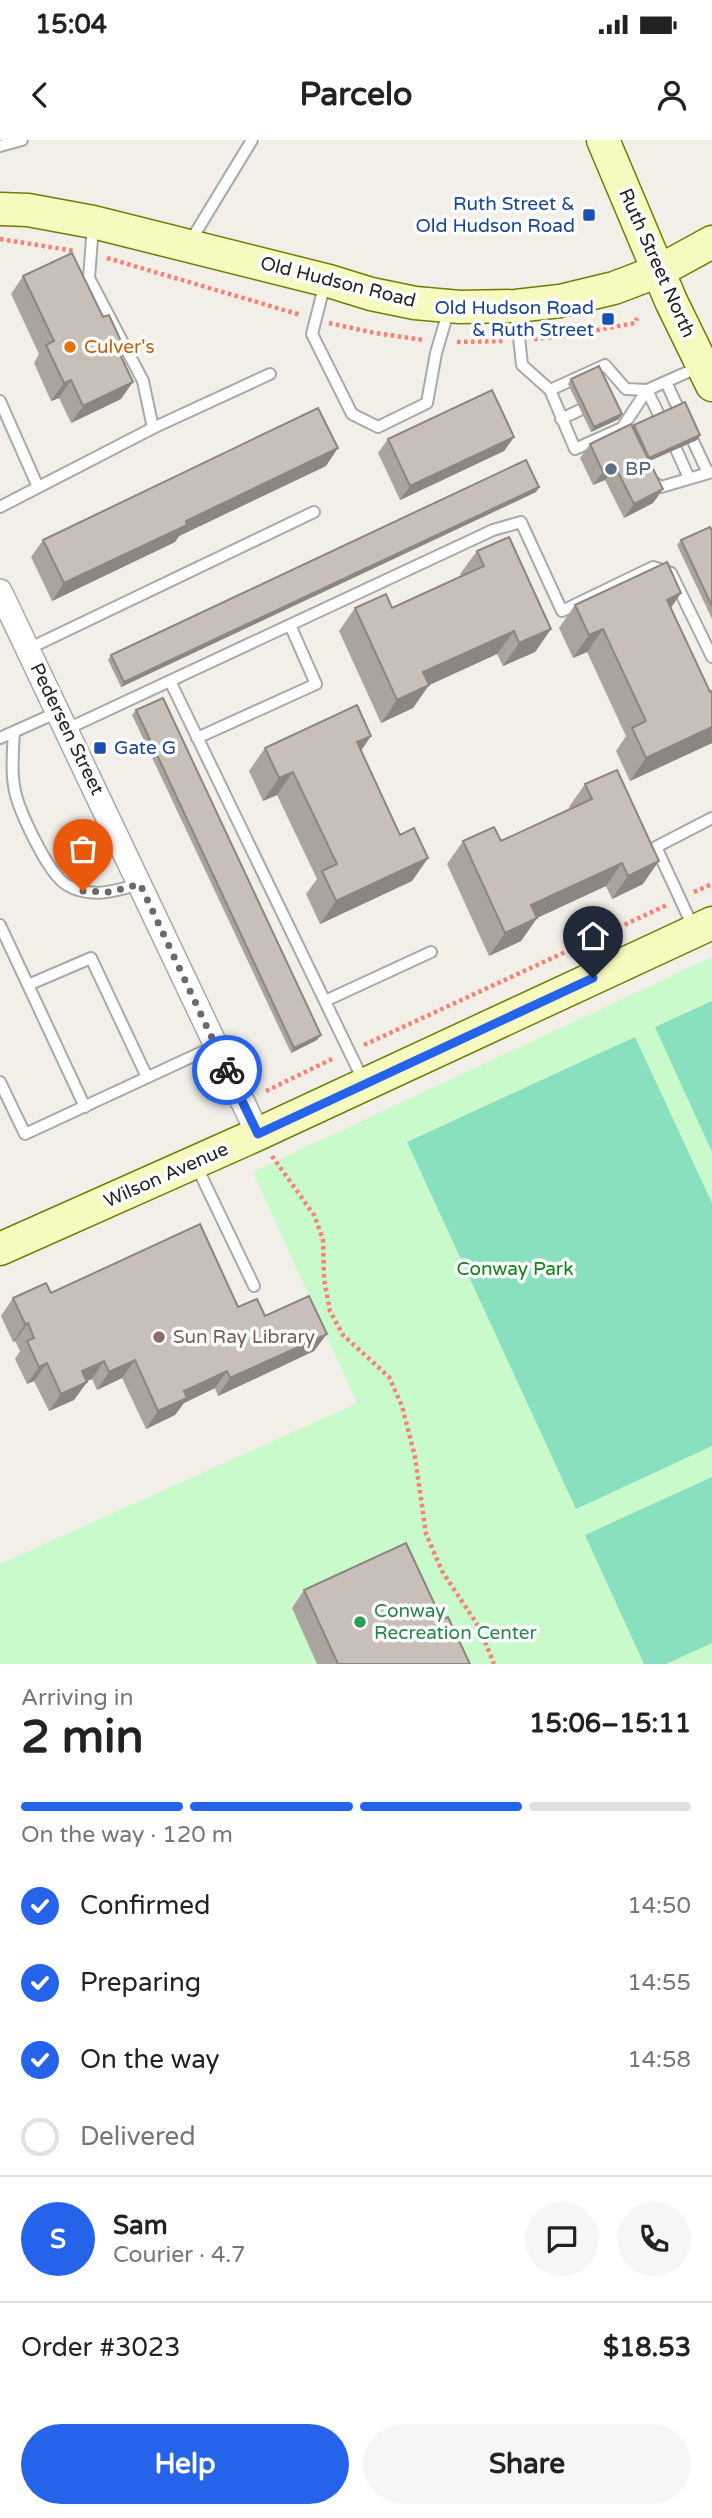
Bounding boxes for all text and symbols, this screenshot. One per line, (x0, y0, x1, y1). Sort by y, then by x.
text: 15:04 (35, 9, 107, 40)
icon: back (21, 76, 59, 114)
text: Parcelo (300, 76, 412, 114)
icon: person (653, 76, 691, 114)
street label: Ruth Street North (614, 185, 700, 341)
place label: Ruth Street & Old Hudson Road (415, 193, 575, 237)
marker: Ruth Street & Old Hudson Road (581, 207, 597, 223)
street label: Old Hudson Road (258, 252, 418, 312)
place label: Old Hudson Road & Ruth Street (434, 297, 594, 341)
marker: Old Hudson Road & Ruth Street (600, 311, 616, 327)
place label: Culver's (84, 336, 155, 358)
marker: Culver's (62, 339, 78, 355)
place label: BP (625, 458, 651, 480)
marker: BP (603, 461, 619, 477)
street label: Pedersen Street (26, 659, 108, 799)
place label: Gate G (114, 737, 176, 759)
marker: Gate G (92, 740, 108, 756)
pin (53, 819, 113, 891)
icon: bag (64, 830, 102, 868)
pin (563, 906, 623, 978)
icon: home (574, 917, 612, 955)
courier (192, 1035, 262, 1105)
icon: bike (208, 1051, 246, 1089)
street label: Wilson Avenue (100, 1138, 232, 1212)
park label: Conway Park (456, 1258, 574, 1280)
place label: Sun Ray Library (173, 1326, 315, 1348)
marker: Sun Ray Library (151, 1329, 167, 1345)
place label: Conway Recreation Center (374, 1600, 538, 1644)
marker: Conway Recreation Center (352, 1614, 368, 1630)
text: Arriving in (21, 1684, 134, 1712)
text: 15:06–15:11 (529, 1708, 691, 1739)
text: 2 min (21, 1710, 144, 1765)
text: On the way · 120 m (21, 1821, 233, 1849)
icon: check (21, 1887, 59, 1925)
text: Confirmed (80, 1890, 210, 1921)
text: 14:50 (627, 1892, 691, 1920)
icon: check (21, 1964, 59, 2002)
text: Preparing (80, 1967, 201, 1998)
text: 14:55 (627, 1969, 691, 1997)
icon: check (21, 2041, 59, 2079)
text: On the way (80, 2044, 220, 2075)
text: 14:58 (627, 2046, 691, 2074)
text: Delivered (80, 2121, 196, 2152)
button: chat (525, 2202, 599, 2276)
button: phone (617, 2202, 691, 2276)
text: Sam (113, 2210, 168, 2241)
text: S (50, 2224, 66, 2255)
text: Courier · 4.7 (113, 2241, 246, 2269)
text: Order #3023 (21, 2332, 181, 2363)
text: $18.53 (603, 2332, 691, 2363)
button: Help (21, 2424, 349, 2504)
button: Share (363, 2424, 691, 2504)

